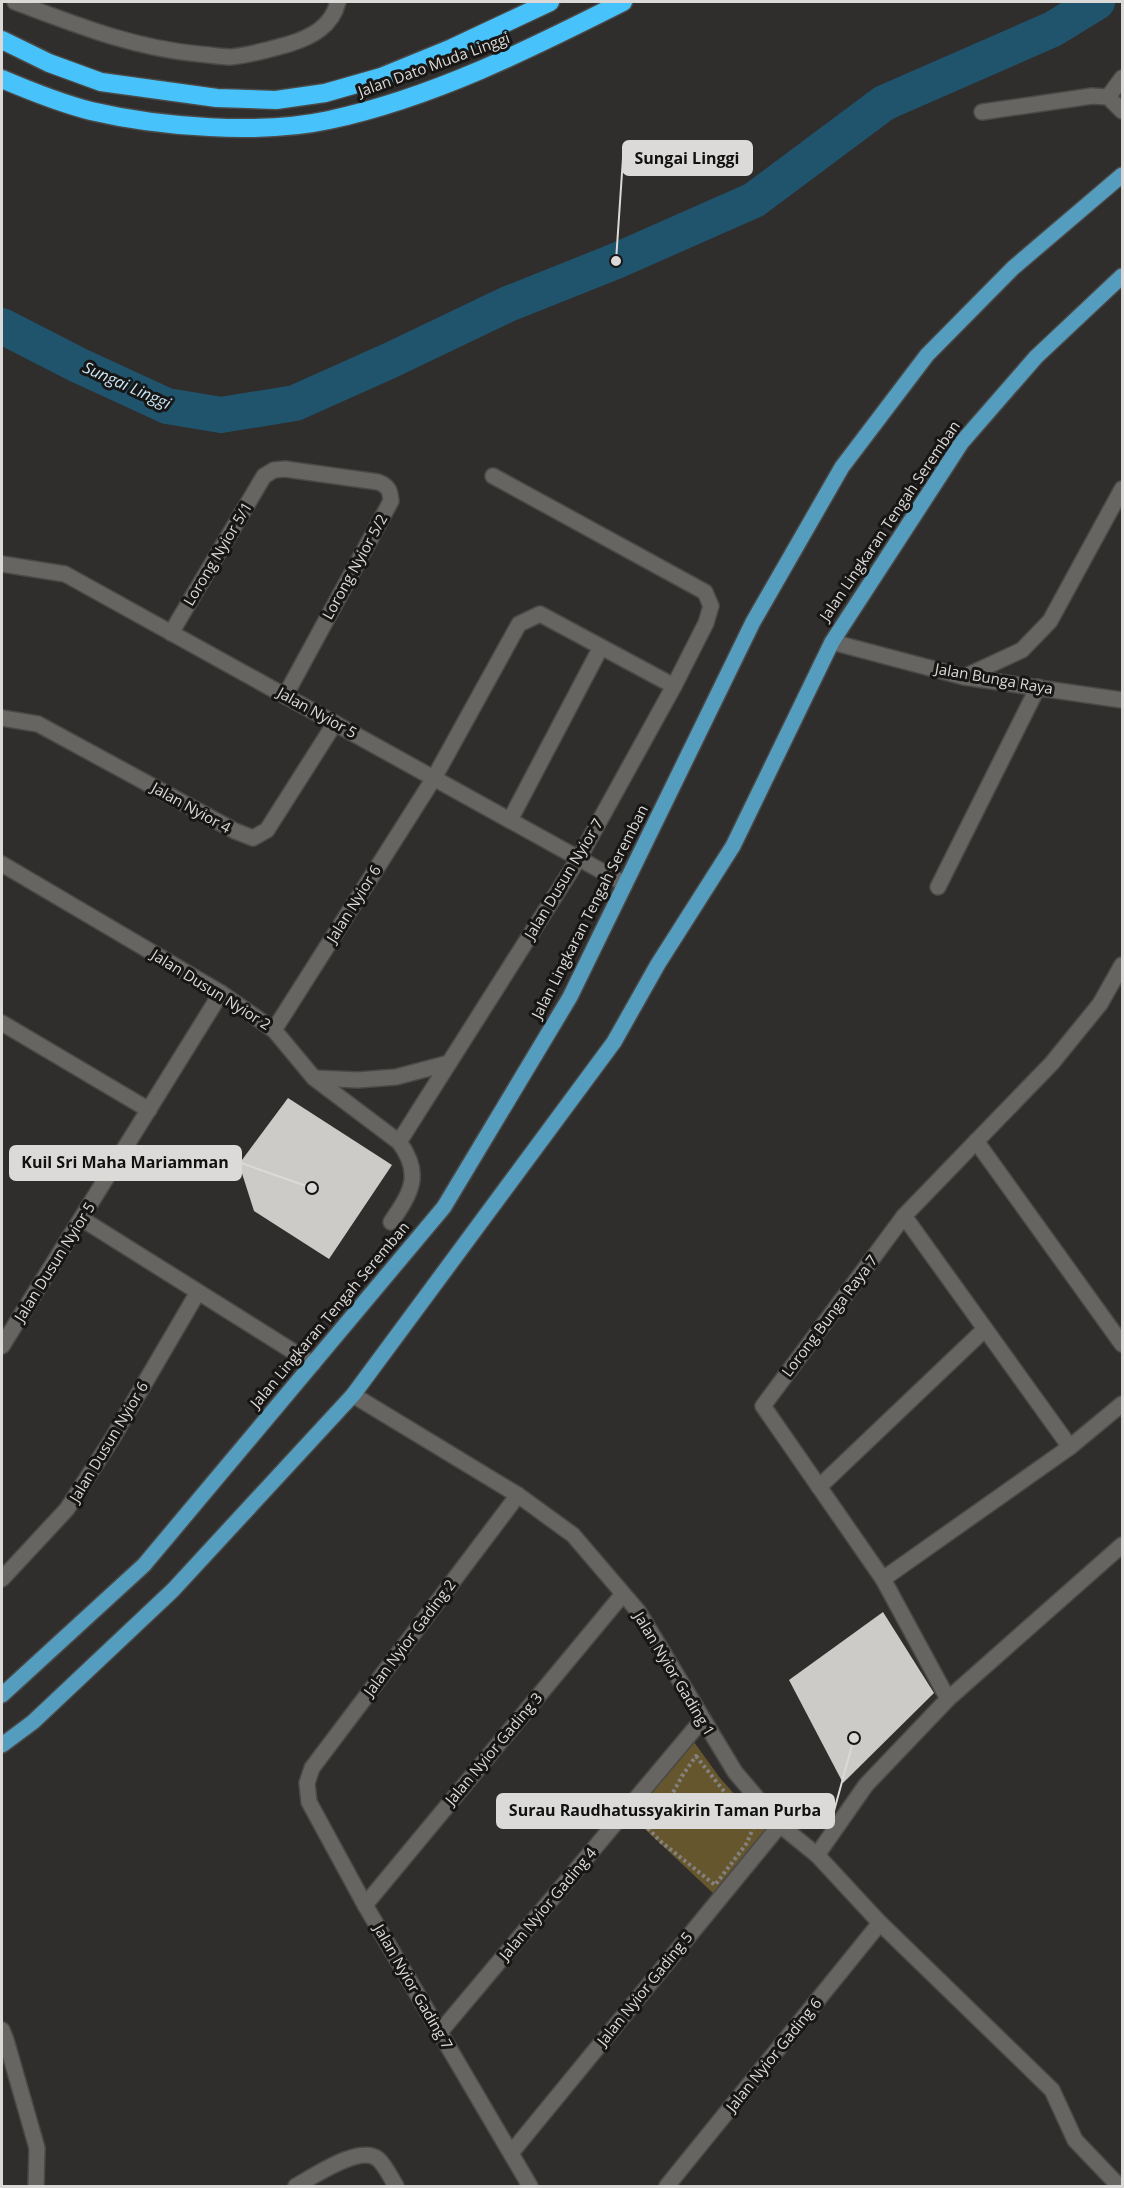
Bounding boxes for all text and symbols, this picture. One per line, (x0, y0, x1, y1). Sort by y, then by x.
street label: Jalan Dato Muda Linggi (353, 27, 512, 102)
callout: Sungai Linggi (623, 141, 752, 175)
text: Sungai Linggi (635, 147, 739, 169)
water label: Sungai Linggi (80, 356, 175, 414)
street label: Jalan Lingkaran Tengah Seremban (813, 416, 964, 626)
street label: Lorong Nyior 5/1 (178, 498, 256, 609)
street label: Lorong Nyior 5/2 (317, 510, 391, 623)
street label: Jalan Bunga Raya (932, 657, 1055, 698)
street label: Jalan Nyior 5 (272, 681, 361, 742)
street label: Jalan Nyior 4 (146, 776, 235, 837)
street label: Jalan Lingkaran Tengah Seremban (525, 801, 652, 1024)
street label: Jalan Dusun Nyior 7 (518, 814, 607, 944)
street label: Jalan Nyior 6 (320, 861, 385, 948)
street label: Jalan Dusun Nyior 2 (146, 943, 275, 1034)
callout: Kuil Sri Maha Mariamman (10, 1146, 241, 1180)
text: Kuil Sri Maha Mariamman (21, 1151, 229, 1173)
street label: Jalan Dusun Nyior 5 (8, 1198, 99, 1327)
street label: Jalan Lingkaran Tengah Seremban (244, 1217, 413, 1413)
street label: Lorong Bunga Raya 7 (777, 1250, 882, 1380)
street label: Jalan Dusun Nyior 6 (63, 1377, 152, 1507)
street label: Jalan Nyior Gading 2 (358, 1575, 460, 1701)
street label: Jalan Nyior Gading 1 (629, 1606, 720, 1739)
street label: Jalan Nyior Gading 3 (439, 1688, 546, 1810)
callout: Surau Raudhatussyakirin Taman Purba (497, 1794, 834, 1828)
text: Surau Raudhatussyakirin Taman Purba (509, 1799, 821, 1821)
street label: Jalan Nyior Gading 4 (493, 1843, 601, 1965)
street label: Jalan Nyior Gading 7 (369, 1919, 458, 2053)
street label: Jalan Nyior Gading 5 (591, 1927, 696, 2051)
street label: Jalan Nyior Gading 6 (720, 1993, 825, 2117)

